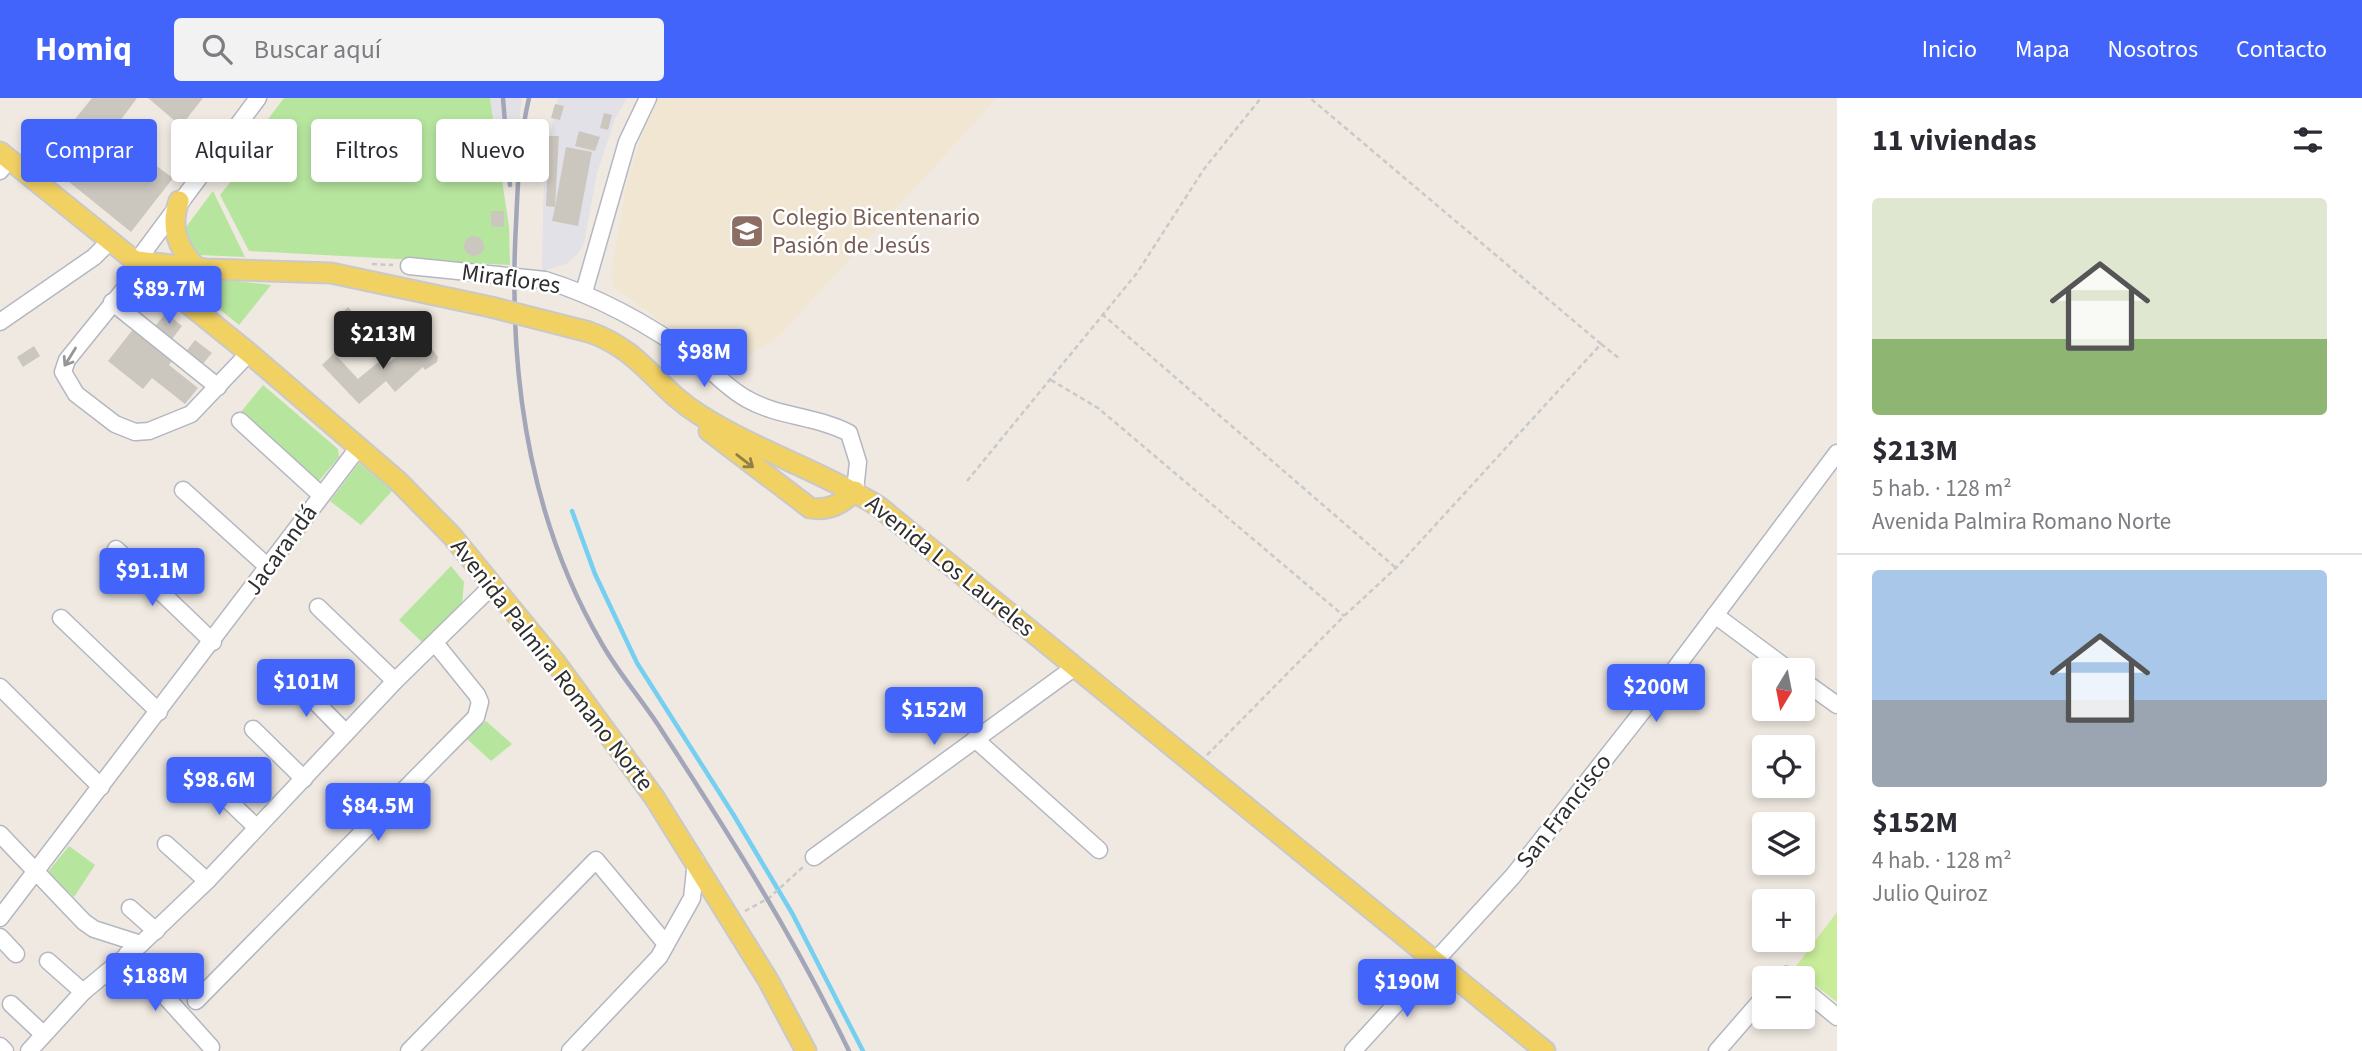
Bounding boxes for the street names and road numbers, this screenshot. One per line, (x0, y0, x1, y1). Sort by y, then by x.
street label: Miraflores (459, 255, 563, 303)
street label: Avenida Los Laureles (858, 487, 1042, 645)
street label: Jacarandá (236, 497, 326, 603)
street label: Avenida Palmira Romano Norte (442, 531, 662, 799)
street label: San Francisco (1508, 746, 1620, 876)

